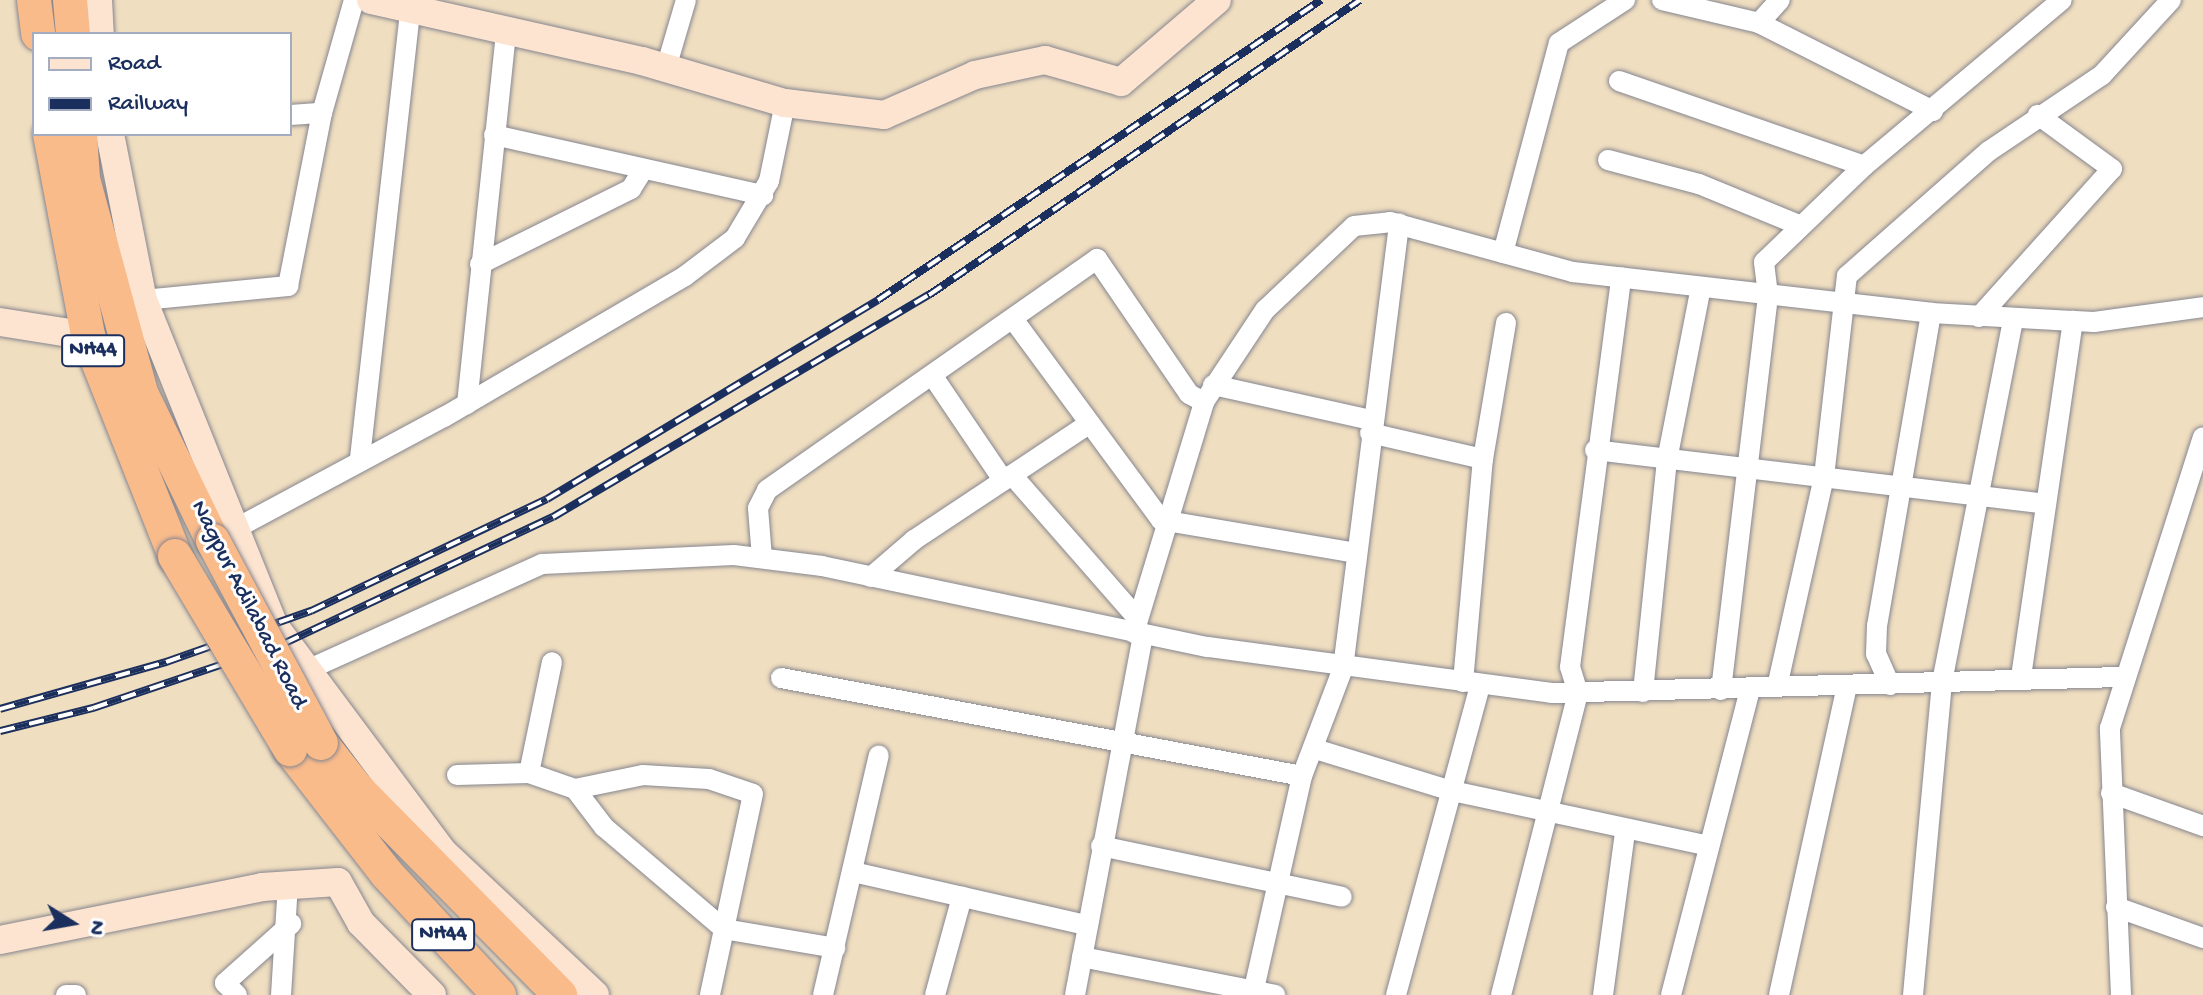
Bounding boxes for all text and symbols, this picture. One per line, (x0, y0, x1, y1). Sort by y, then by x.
legend (32, 32, 292, 136)
text: Road (108, 50, 160, 79)
text: Railway (108, 90, 188, 119)
road number: NH44 (61, 333, 125, 369)
street label: Nagpur Adilabad Road (183, 496, 313, 714)
north arrow (32, 883, 112, 963)
road number: NH44 (411, 917, 475, 953)
text: N (81, 918, 110, 937)

